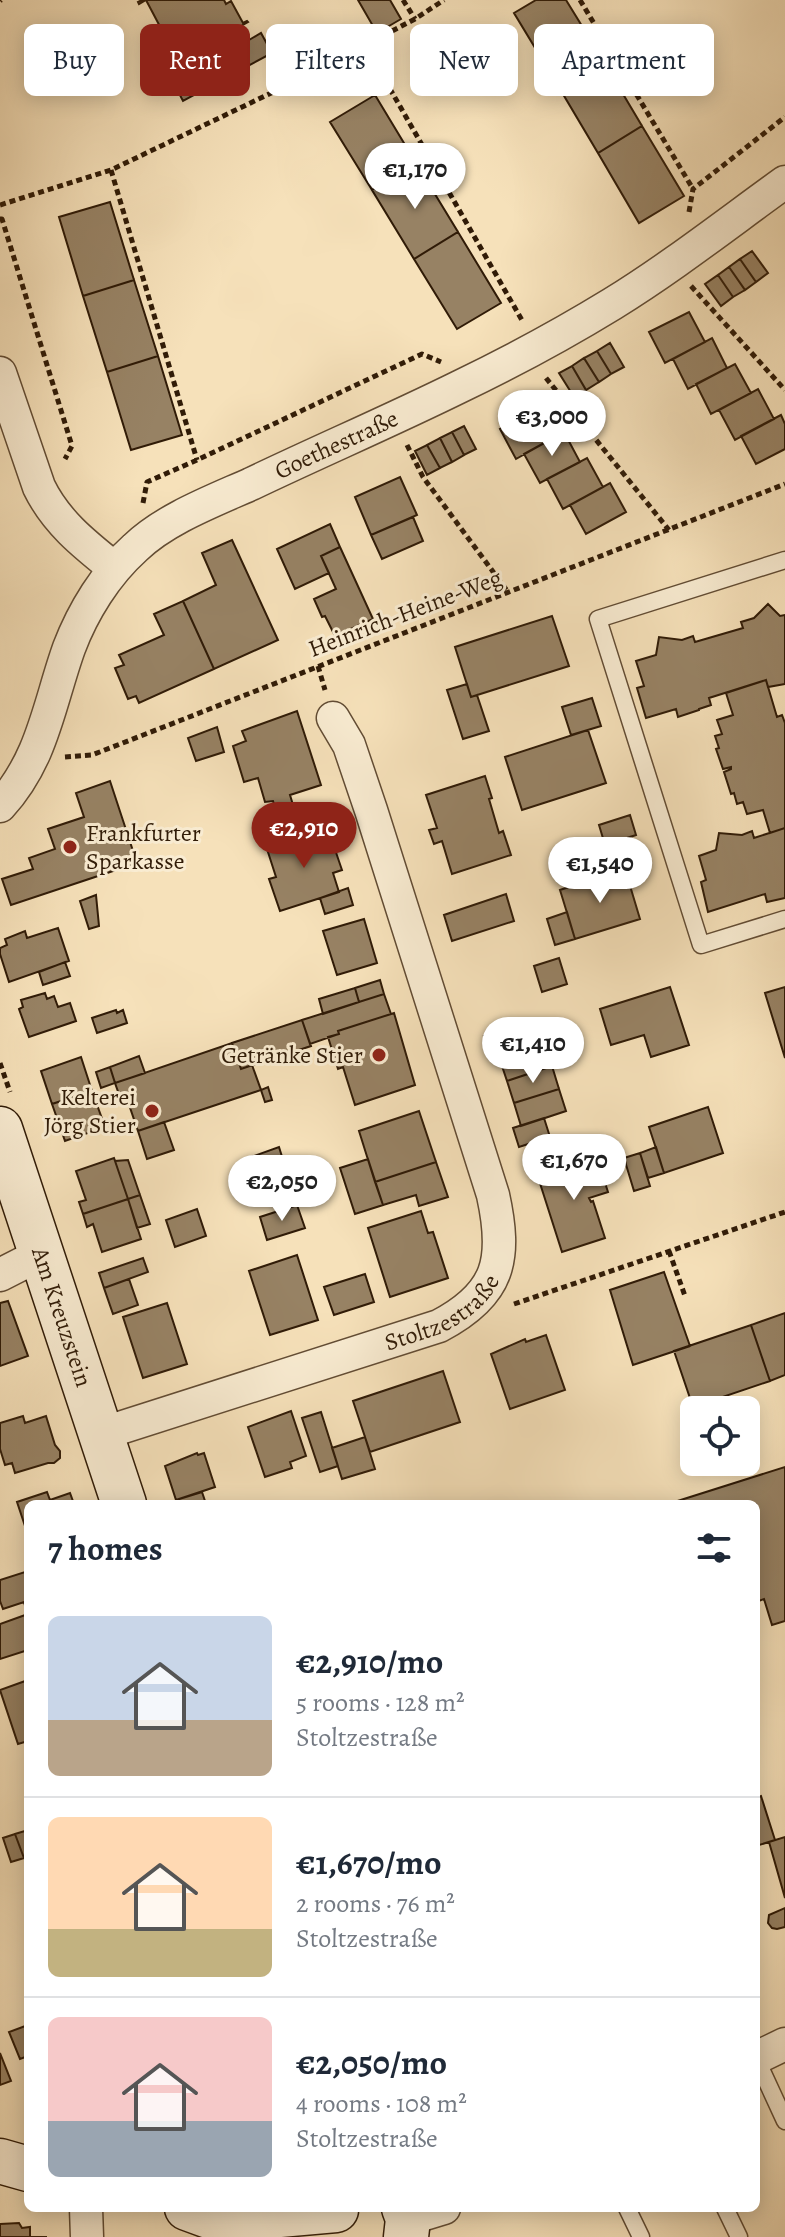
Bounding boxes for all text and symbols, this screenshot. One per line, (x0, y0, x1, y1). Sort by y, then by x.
chip: Buy (24, 24, 124, 96)
chip: Rent (140, 24, 250, 96)
chip: Filters (266, 24, 394, 96)
chip: New (410, 24, 518, 96)
chip: Apartment (534, 24, 714, 96)
pin: €1,170 (350, 143, 480, 211)
text: €1,170 (383, 151, 447, 186)
pin: €3,000 (487, 390, 617, 458)
text: €3,000 (516, 398, 588, 433)
street label: Goethestraße (269, 402, 403, 487)
street label: Heinrich-Heine-Weg (304, 561, 506, 665)
pin: €2,910 (239, 802, 369, 870)
text: €2,910 (270, 810, 338, 845)
place label: Frankfurter Sparkasse (86, 817, 201, 877)
pin: €1,540 (535, 837, 665, 905)
marker: Frankfurter Sparkasse (61, 838, 79, 856)
text: €1,540 (566, 845, 634, 880)
pin: €1,410 (468, 1017, 598, 1085)
text: €1,410 (500, 1025, 566, 1060)
place label: Getränke Stier (221, 1039, 363, 1071)
marker: Getränke Stier (370, 1046, 388, 1064)
place label: Kelterei Jörg Stier (44, 1081, 136, 1141)
marker: Kelterei Jörg Stier (143, 1102, 161, 1120)
pin: €1,670 (509, 1134, 639, 1202)
text: €1,670 (540, 1142, 608, 1177)
pin: €2,050 (217, 1155, 347, 1223)
text: €2,050 (246, 1163, 318, 1198)
street label: Am Kreuzstein (24, 1242, 100, 1391)
street label: Stoltzestraße (381, 1269, 507, 1358)
map controls (680, 1396, 760, 1476)
button: locate (680, 1396, 760, 1476)
text: 7 homes (48, 1525, 163, 1572)
icon: filters (692, 1526, 736, 1570)
text: €2,910/mo (296, 1638, 443, 1685)
icon: home (112, 1648, 208, 1744)
text: 5 rooms · 128 m² (296, 1685, 465, 1720)
text: Stoltzestraße (296, 1720, 438, 1755)
text: €1,670/mo (296, 1839, 442, 1886)
icon: home (112, 1849, 208, 1945)
text: 2 rooms · 76 m² (296, 1886, 455, 1921)
text: Stoltzestraße (296, 1921, 438, 1956)
text: €2,050/mo (296, 2039, 447, 2086)
icon: home (112, 2049, 208, 2145)
text: 4 rooms · 108 m² (296, 2086, 467, 2121)
text: Stoltzestraße (296, 2121, 438, 2156)

